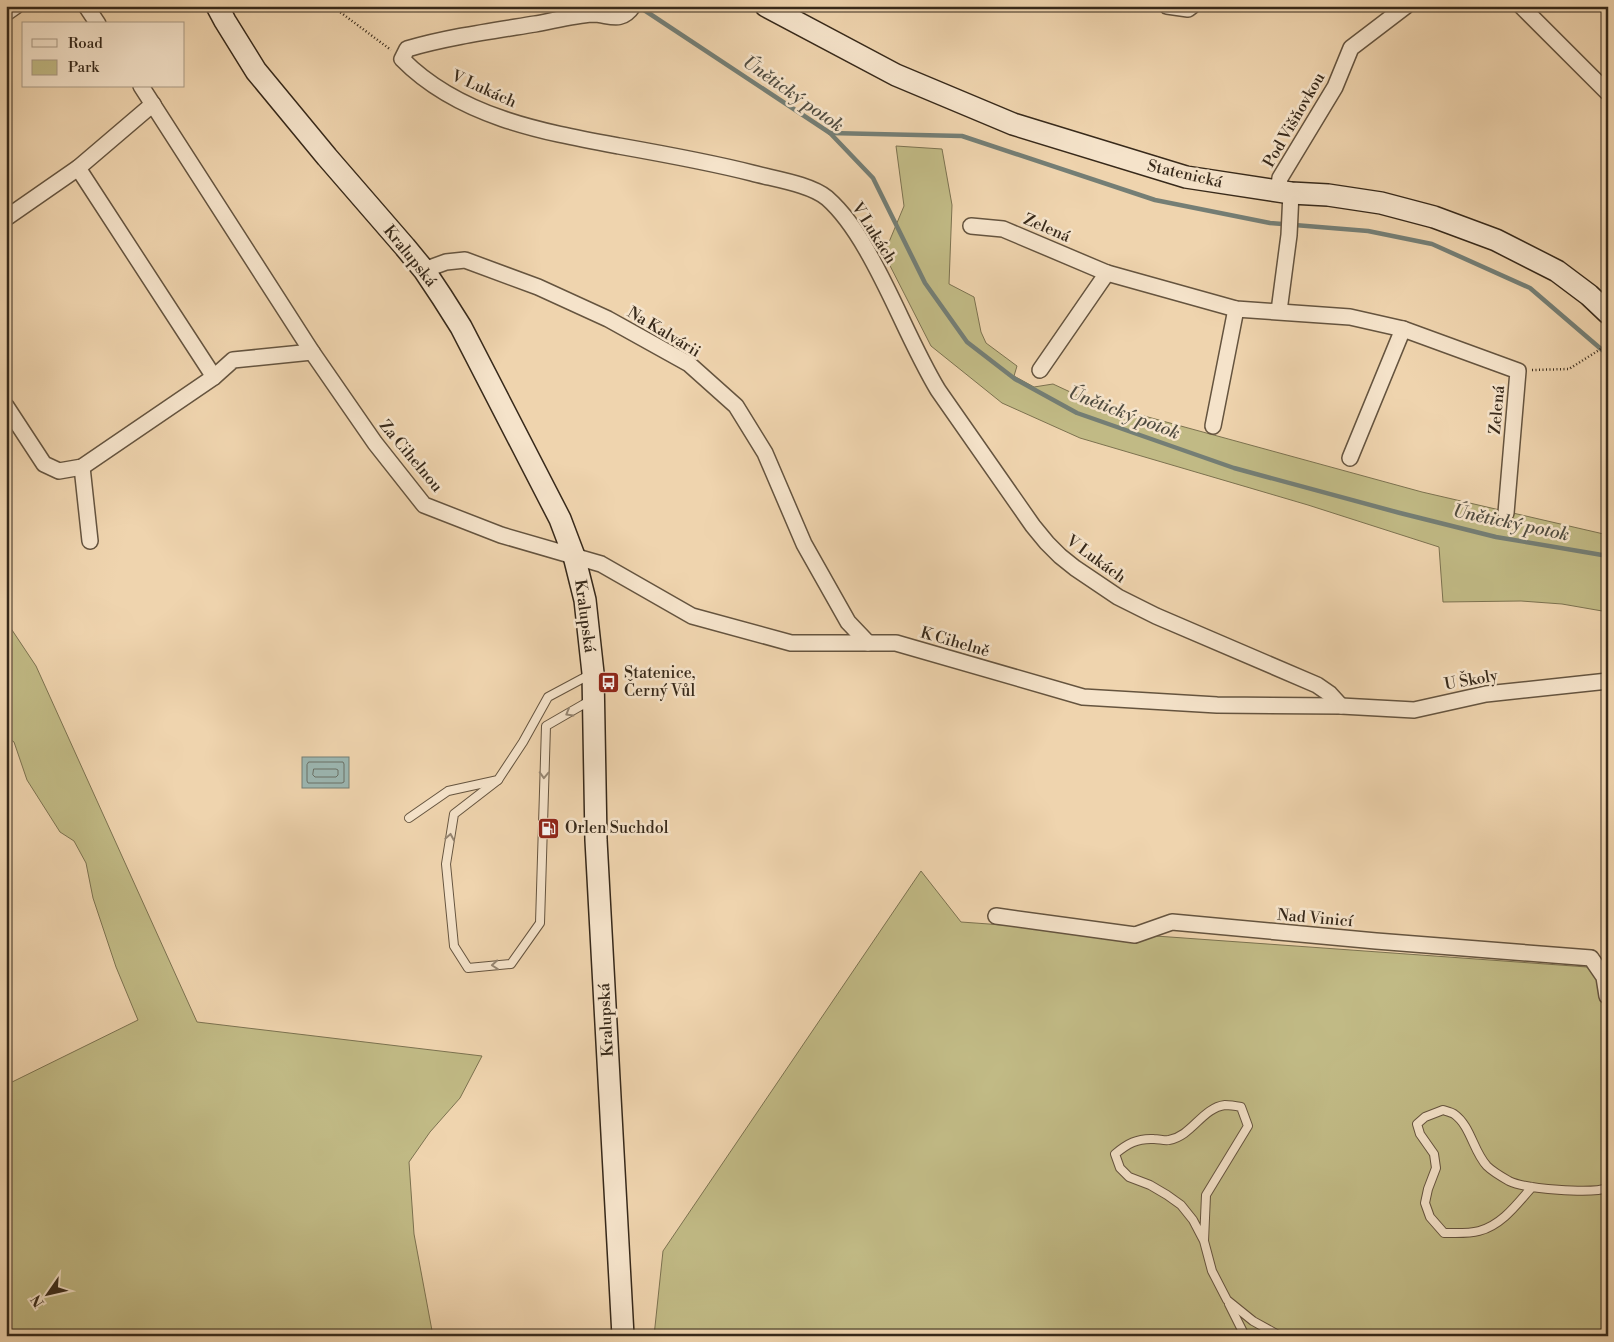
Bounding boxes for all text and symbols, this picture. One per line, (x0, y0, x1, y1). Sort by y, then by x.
legend (22, 22, 185, 88)
text: Road (68, 34, 103, 53)
water label: Únětický potok (738, 51, 848, 137)
text: Park (68, 58, 100, 77)
street label: V Lukách (448, 65, 520, 112)
street label: Pod Višňovkou (1259, 69, 1329, 171)
street label: Statenická (1145, 156, 1225, 193)
street label: V Lukách (847, 198, 901, 268)
street label: Zelená (1021, 209, 1074, 247)
street label: Kralupská (379, 221, 442, 292)
street label: Na Kalvárii (624, 302, 704, 362)
water label: Únětický potok (1065, 381, 1183, 445)
street label: Zelená (1485, 384, 1509, 435)
street label: Za Cihelnou (375, 416, 447, 496)
water label: Únětický potok (1451, 499, 1571, 547)
street label: V Lukách (1061, 530, 1130, 588)
street label: Kralupská (570, 578, 600, 655)
street label: K Cihelně (918, 623, 992, 661)
place label: Statenice, Černý Vůl (624, 663, 696, 701)
street label: U Školy (1442, 663, 1500, 695)
bus stop icon: Statenice, Černý Vůl (596, 670, 620, 694)
one-way arrow (566, 706, 575, 716)
one-way arrow (539, 772, 549, 779)
fuel station icon: Orlen Suchdol (537, 816, 561, 840)
place label: Orlen Suchdol (565, 818, 669, 838)
one-way arrow (445, 833, 455, 841)
street label: Nad Vinicí (1276, 905, 1354, 931)
one-way arrow (491, 960, 499, 971)
street label: Kralupská (594, 982, 618, 1057)
north arrow (22, 1270, 72, 1320)
text: N (27, 1291, 49, 1310)

